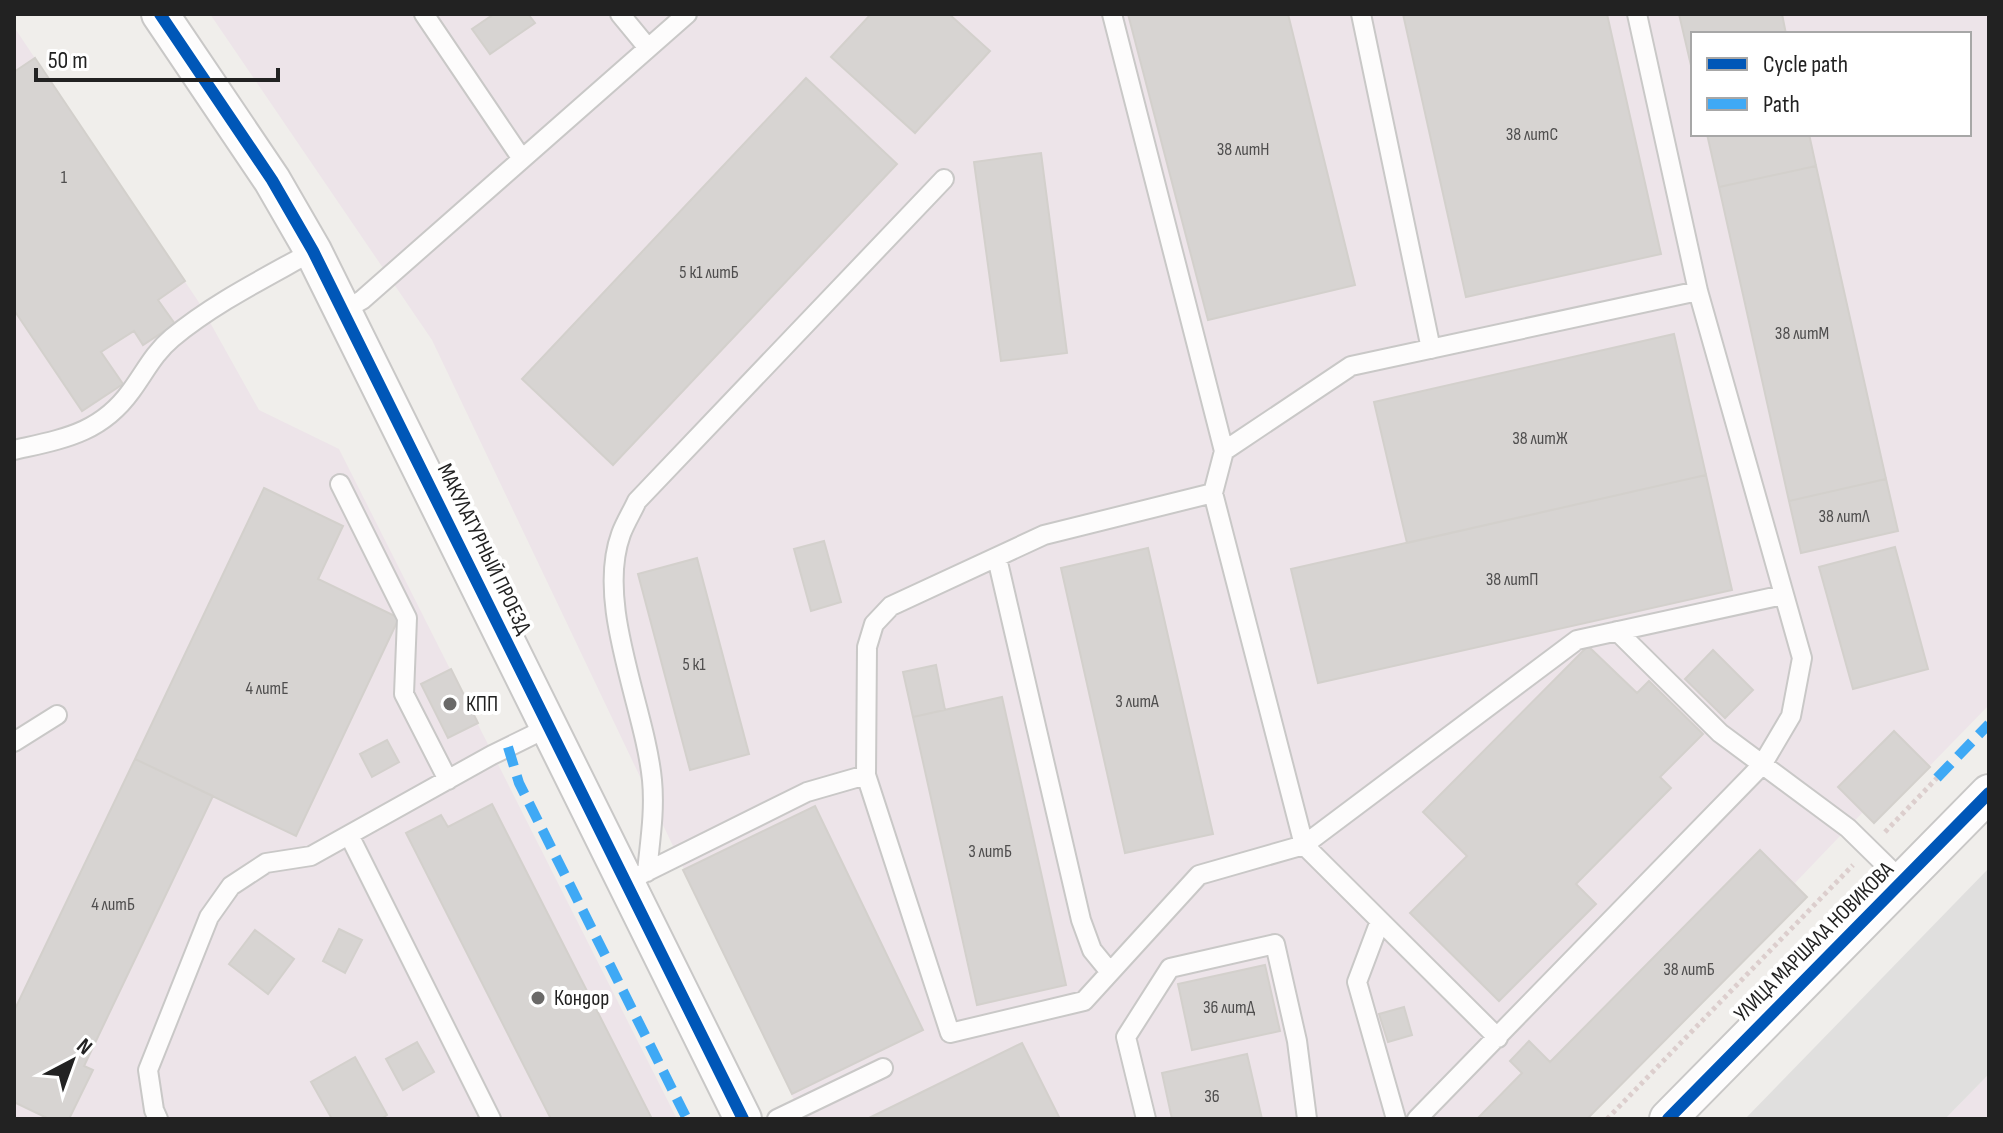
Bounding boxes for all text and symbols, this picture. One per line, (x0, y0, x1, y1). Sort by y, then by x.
scale bar (36, 32, 278, 82)
legend (1691, 32, 1971, 136)
text: 50 m (48, 46, 88, 75)
text: Cycle path (1763, 50, 1848, 79)
text: Path (1763, 90, 1800, 119)
house number: 38 литС (1506, 124, 1558, 145)
house number: 38 литН (1217, 139, 1269, 160)
house number: 1 (61, 167, 68, 188)
house number: 5 к1 литБ (679, 262, 739, 283)
house number: 38 литМ (1775, 323, 1829, 344)
house number: 38 литЖ (1512, 428, 1568, 449)
street label: МАКУЛАТУРНЫЙ ПРОЕЗД (431, 459, 537, 639)
house number: 38 литЛ (1818, 506, 1870, 527)
house number: 38 литП (1486, 569, 1538, 590)
house number: 5 к1 (682, 654, 706, 675)
house number: 4 литЕ (245, 678, 289, 699)
place label: КПП (466, 691, 498, 718)
house number: 3 литА (1115, 691, 1159, 712)
marker: КПП (441, 695, 459, 713)
house number: 3 литБ (968, 841, 1012, 862)
street label: УЛИЦА МАРШАЛА НОВИКОВА (1729, 856, 1900, 1027)
house number: 4 литБ (91, 894, 135, 915)
house number: 38 литБ (1663, 959, 1715, 980)
place label: Кондор (554, 985, 609, 1012)
marker: Кондор (529, 989, 547, 1007)
house number: 36 литД (1203, 997, 1255, 1018)
north arrow (32, 1021, 112, 1101)
text: N (71, 1033, 97, 1061)
house number: 36 (1204, 1086, 1220, 1107)

